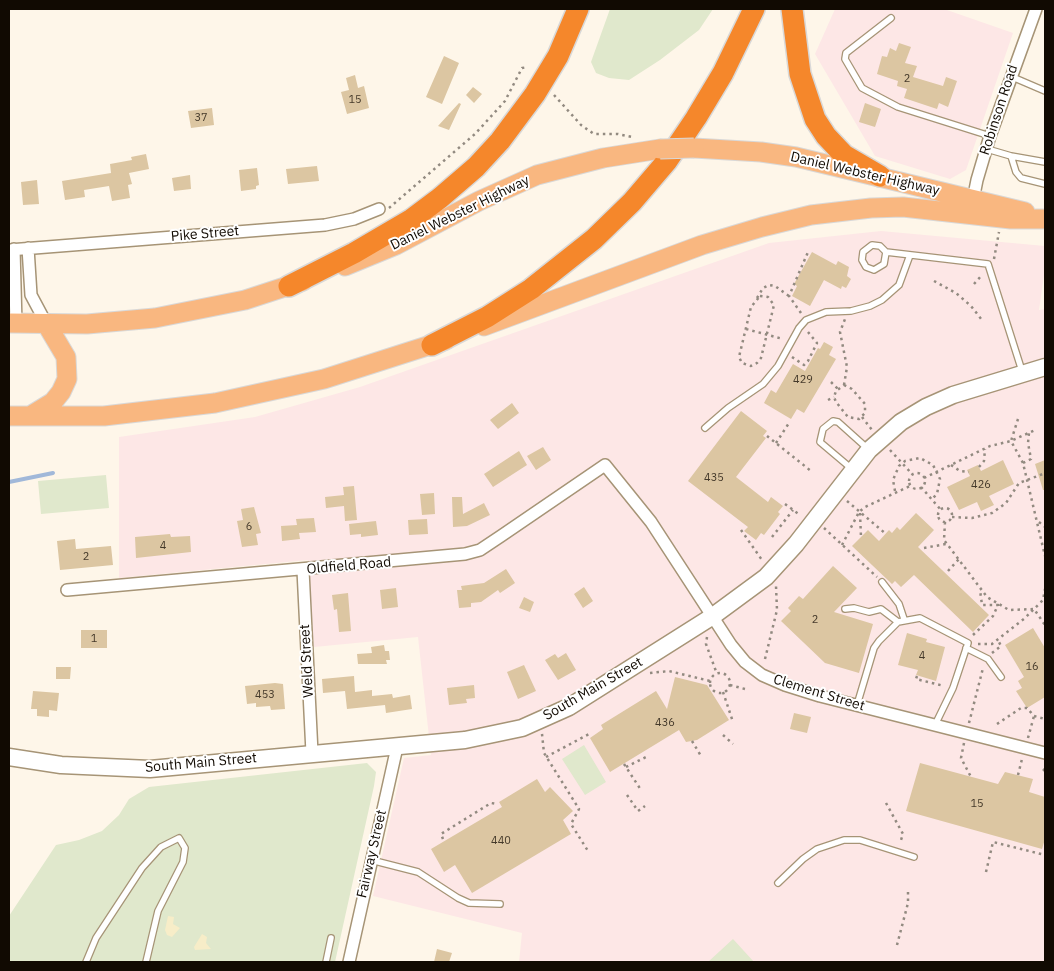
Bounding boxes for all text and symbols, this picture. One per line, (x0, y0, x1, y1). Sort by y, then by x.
street label: Robinson Road (976, 63, 1022, 157)
house number: 2 (904, 72, 910, 86)
house number: 15 (348, 93, 362, 107)
house number: 37 (194, 111, 208, 125)
street label: Daniel Webster Highway (789, 149, 941, 199)
street label: Daniel Webster Highway (388, 172, 532, 254)
street label: Pike Street (170, 223, 240, 245)
house number: 429 (793, 373, 813, 387)
house number: 435 (704, 471, 724, 485)
house number: 426 (971, 478, 991, 492)
house number: 6 (246, 520, 252, 534)
house number: 4 (160, 539, 166, 553)
house number: 2 (83, 550, 89, 564)
street label: Oldfield Road (306, 554, 392, 578)
house number: 2 (812, 613, 818, 627)
street label: Weld Street (297, 624, 317, 698)
house number: 1 (91, 632, 97, 646)
house number: 4 (919, 649, 925, 663)
street label: South Main Street (540, 654, 646, 724)
house number: 16 (1025, 660, 1039, 674)
street label: Clement Street (771, 671, 867, 715)
house number: 453 (255, 688, 275, 702)
house number: 436 (655, 716, 675, 730)
street label: South Main Street (144, 750, 258, 776)
house number: 15 (970, 797, 984, 811)
street label: Fairway Street (354, 808, 390, 900)
house number: 440 (491, 834, 511, 848)

